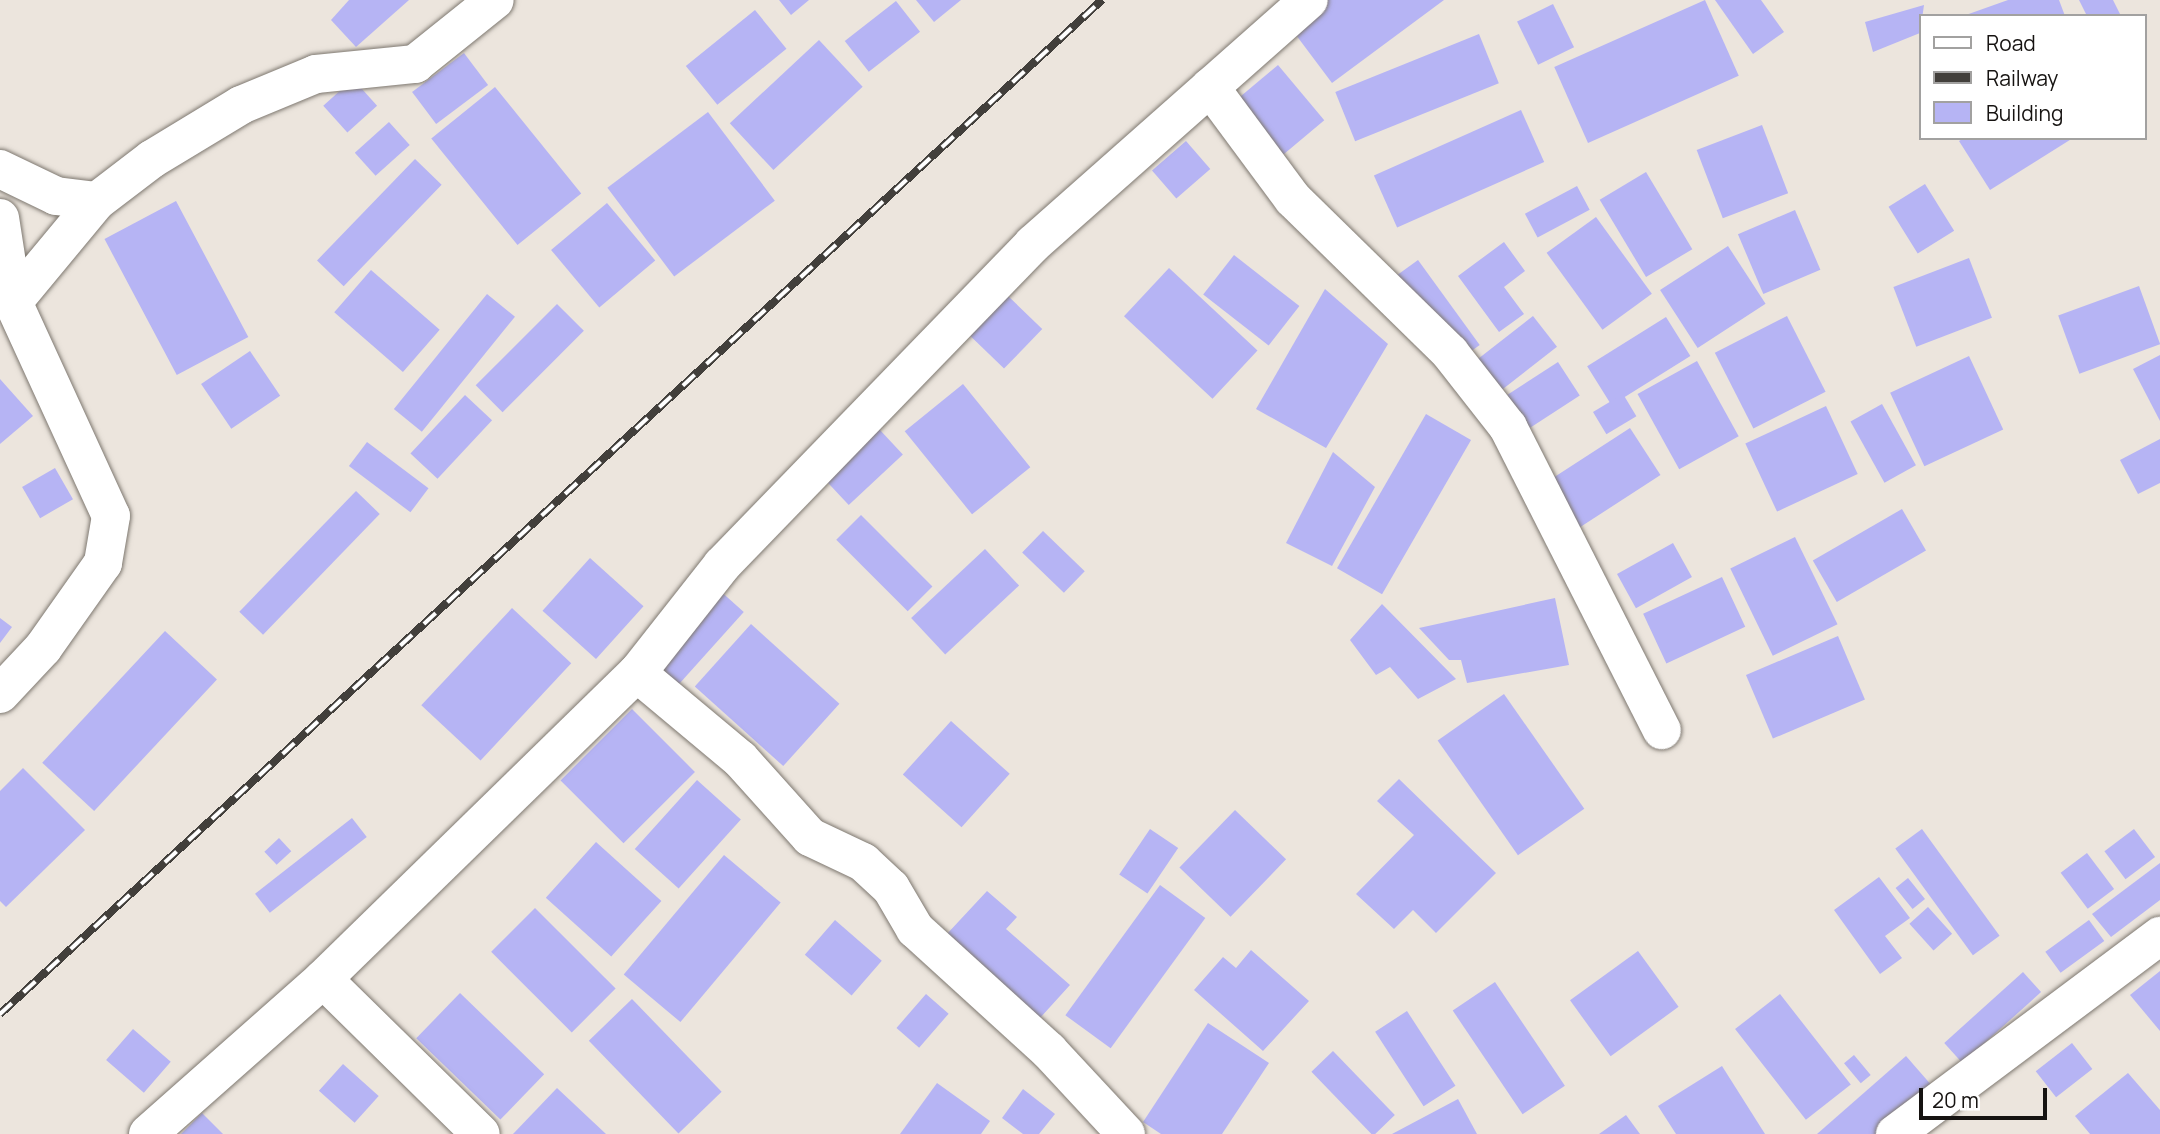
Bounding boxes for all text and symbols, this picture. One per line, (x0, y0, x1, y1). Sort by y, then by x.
legend (1918, 14, 2146, 140)
text: Road (1986, 29, 2036, 57)
text: Railway (1986, 64, 2058, 92)
text: Building (1986, 99, 2063, 127)
scale bar (1922, 1074, 2050, 1118)
text: 20 m (1932, 1086, 1979, 1114)

